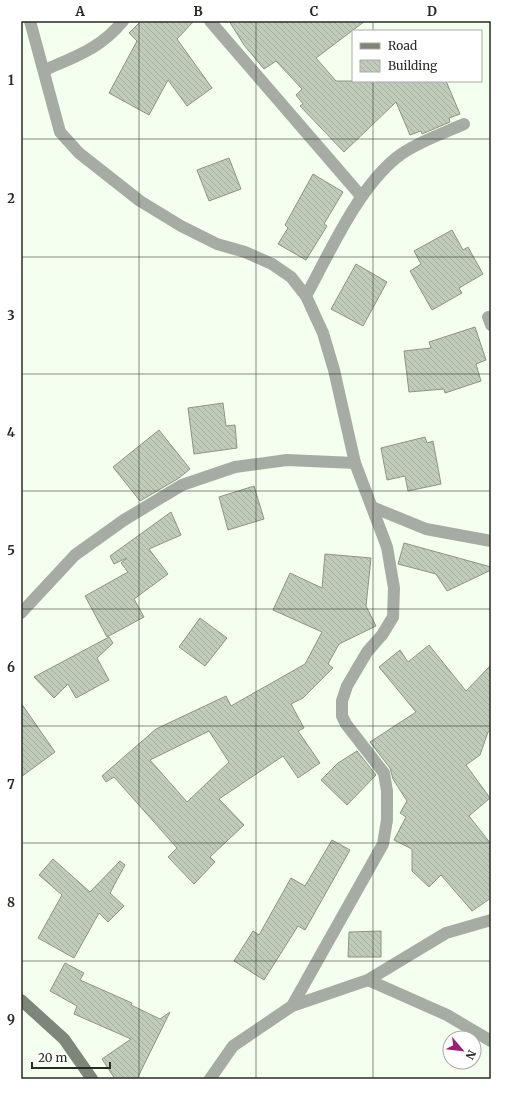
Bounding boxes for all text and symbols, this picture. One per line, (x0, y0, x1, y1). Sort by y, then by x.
text: A (74, 3, 85, 20)
text: B (193, 3, 203, 20)
text: C (310, 3, 319, 20)
text: D (427, 3, 437, 20)
legend (352, 30, 482, 82)
text: Road (388, 38, 417, 53)
text: Building (388, 58, 438, 73)
text: 1 (8, 72, 14, 89)
text: 2 (7, 190, 15, 207)
text: 3 (7, 307, 15, 324)
text: 4 (7, 424, 16, 441)
text: 5 (7, 542, 15, 559)
text: 6 (7, 659, 15, 676)
text: 7 (7, 776, 15, 793)
text: 8 (7, 894, 15, 911)
text: 9 (7, 1011, 15, 1028)
north arrow (442, 1030, 482, 1070)
scale bar (32, 1044, 110, 1070)
text: N (462, 1048, 479, 1062)
text: 20 m (38, 1050, 67, 1065)

